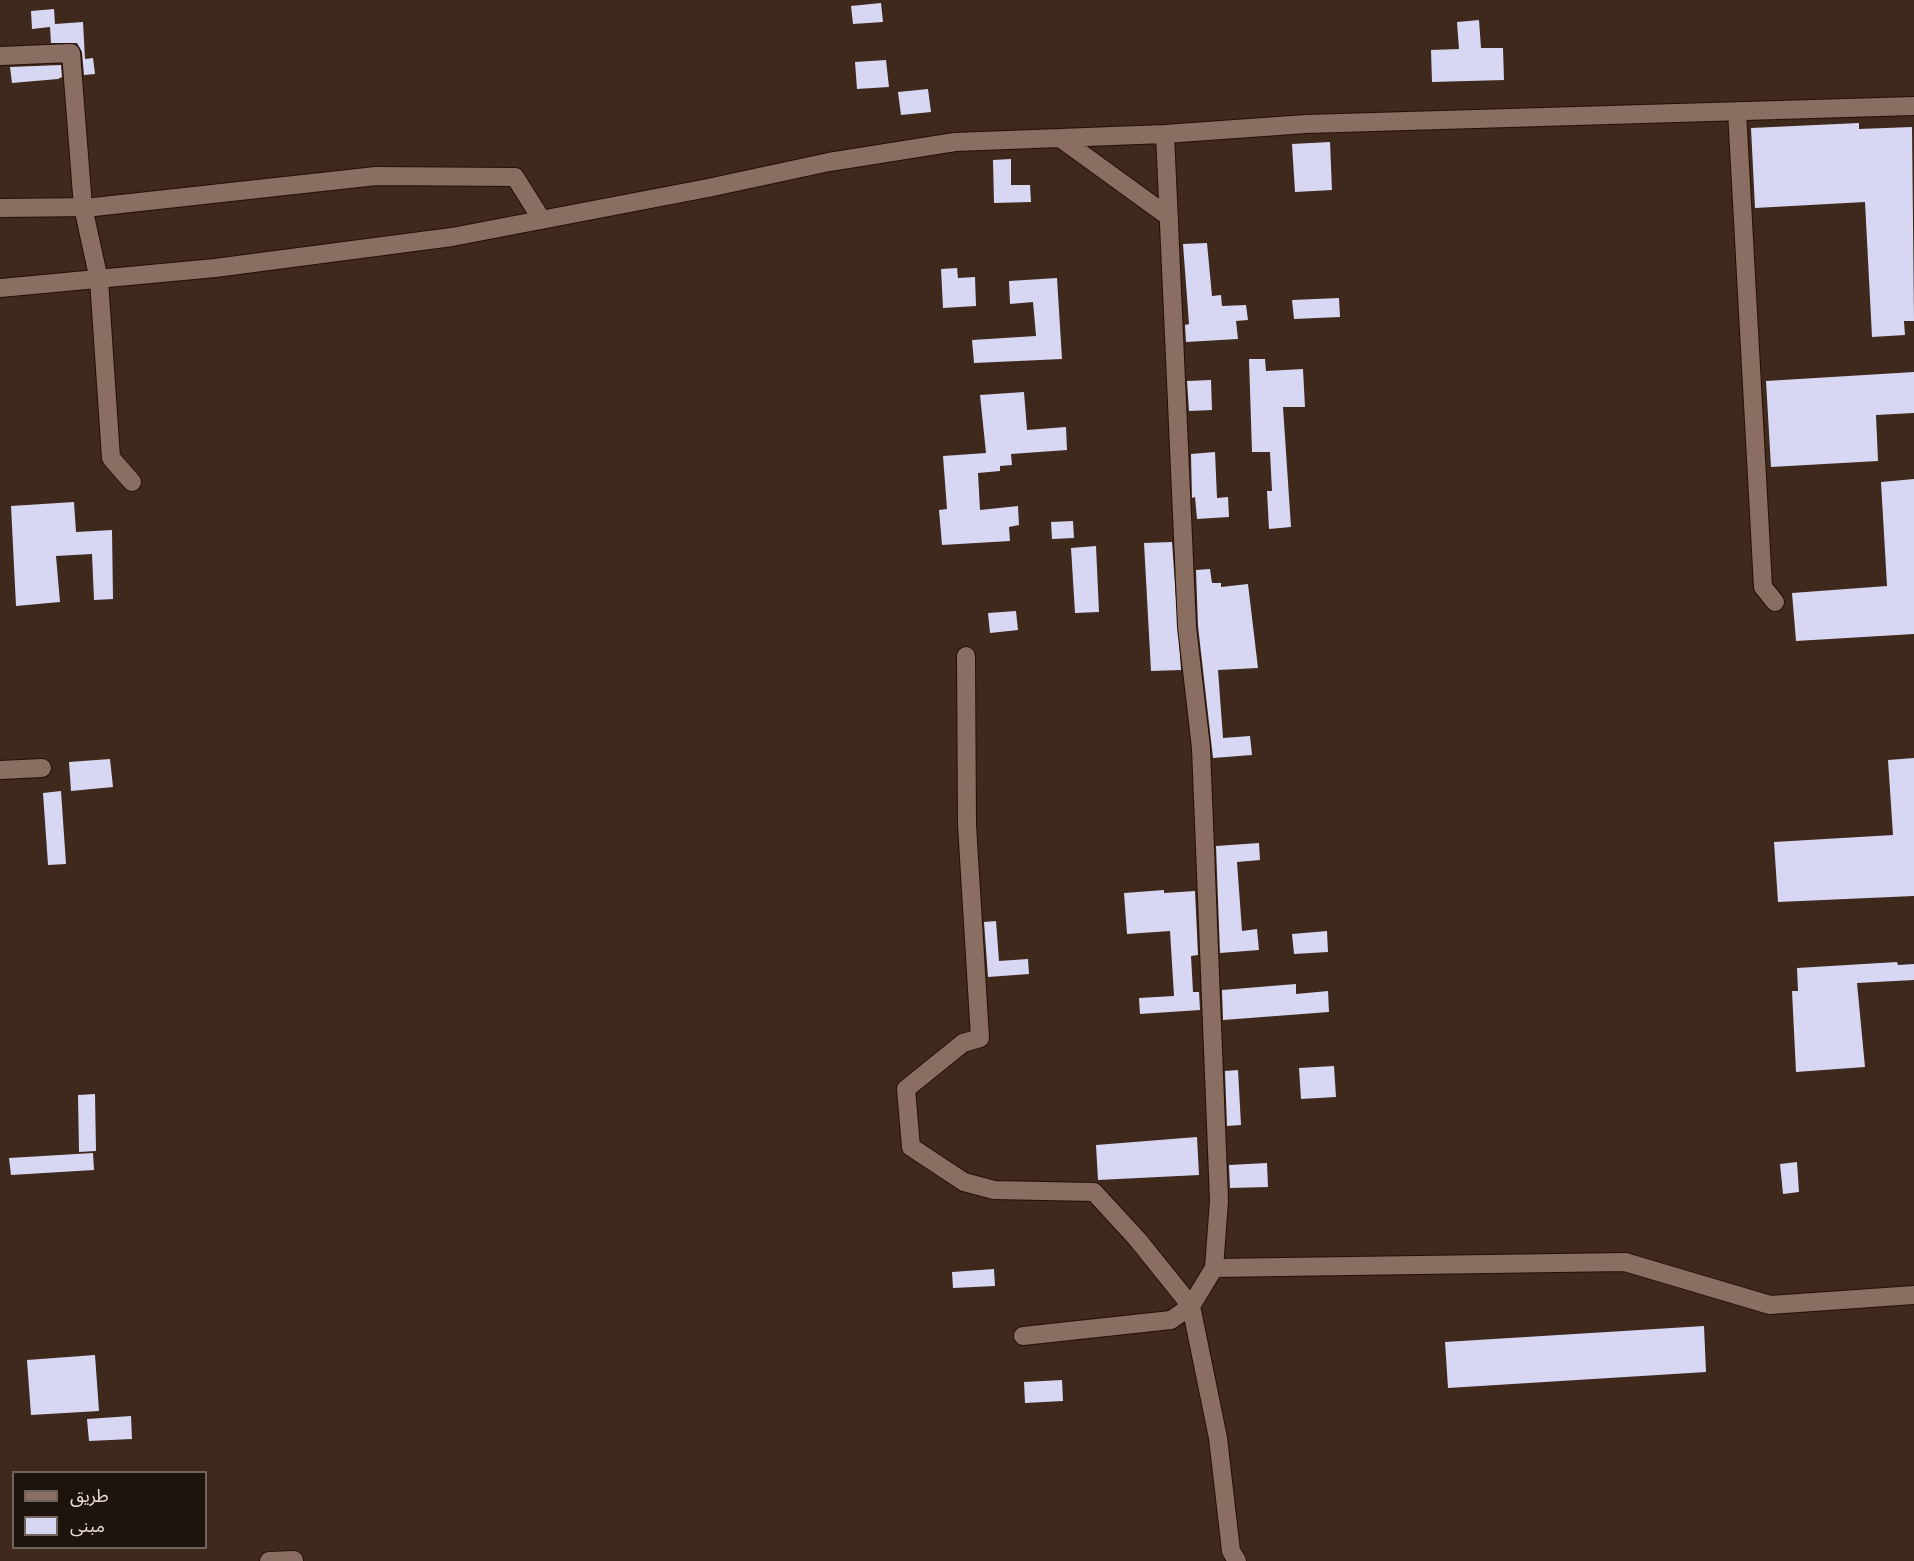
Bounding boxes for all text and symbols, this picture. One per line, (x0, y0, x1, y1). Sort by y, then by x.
legend (12, 1471, 207, 1549)
text: طريق (70, 1485, 109, 1507)
text: مبنى (70, 1515, 105, 1537)

